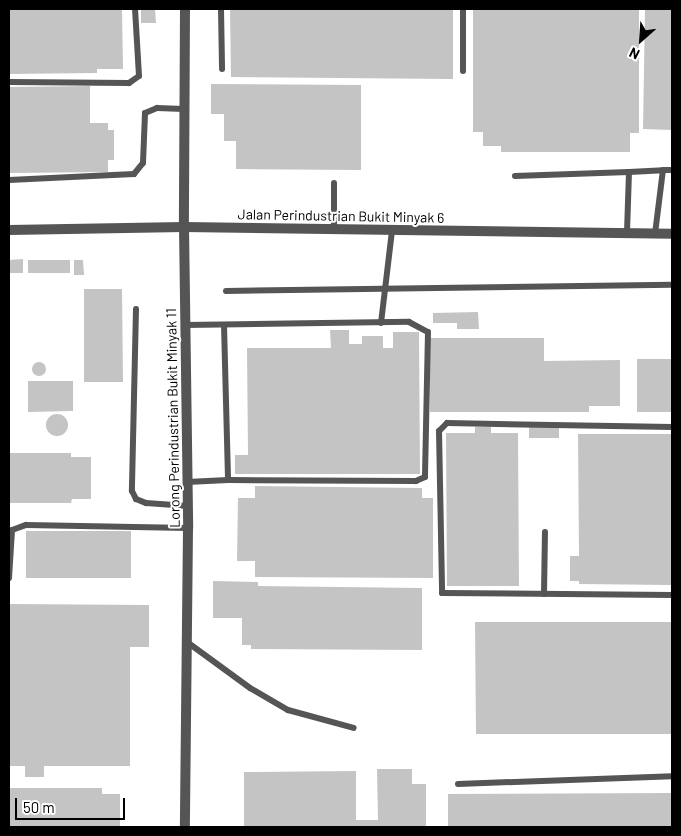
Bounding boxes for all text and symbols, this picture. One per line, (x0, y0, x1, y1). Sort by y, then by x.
north arrow (616, 15, 666, 65)
text: N (626, 44, 642, 64)
street label: Jalan Perindustrian Bukit Minyak 6 (238, 206, 444, 226)
street label: Lorong Perindustrian Bukit Minyak 11 (163, 308, 183, 528)
scale bar (18, 788, 128, 820)
text: 50 m (23, 798, 55, 816)

